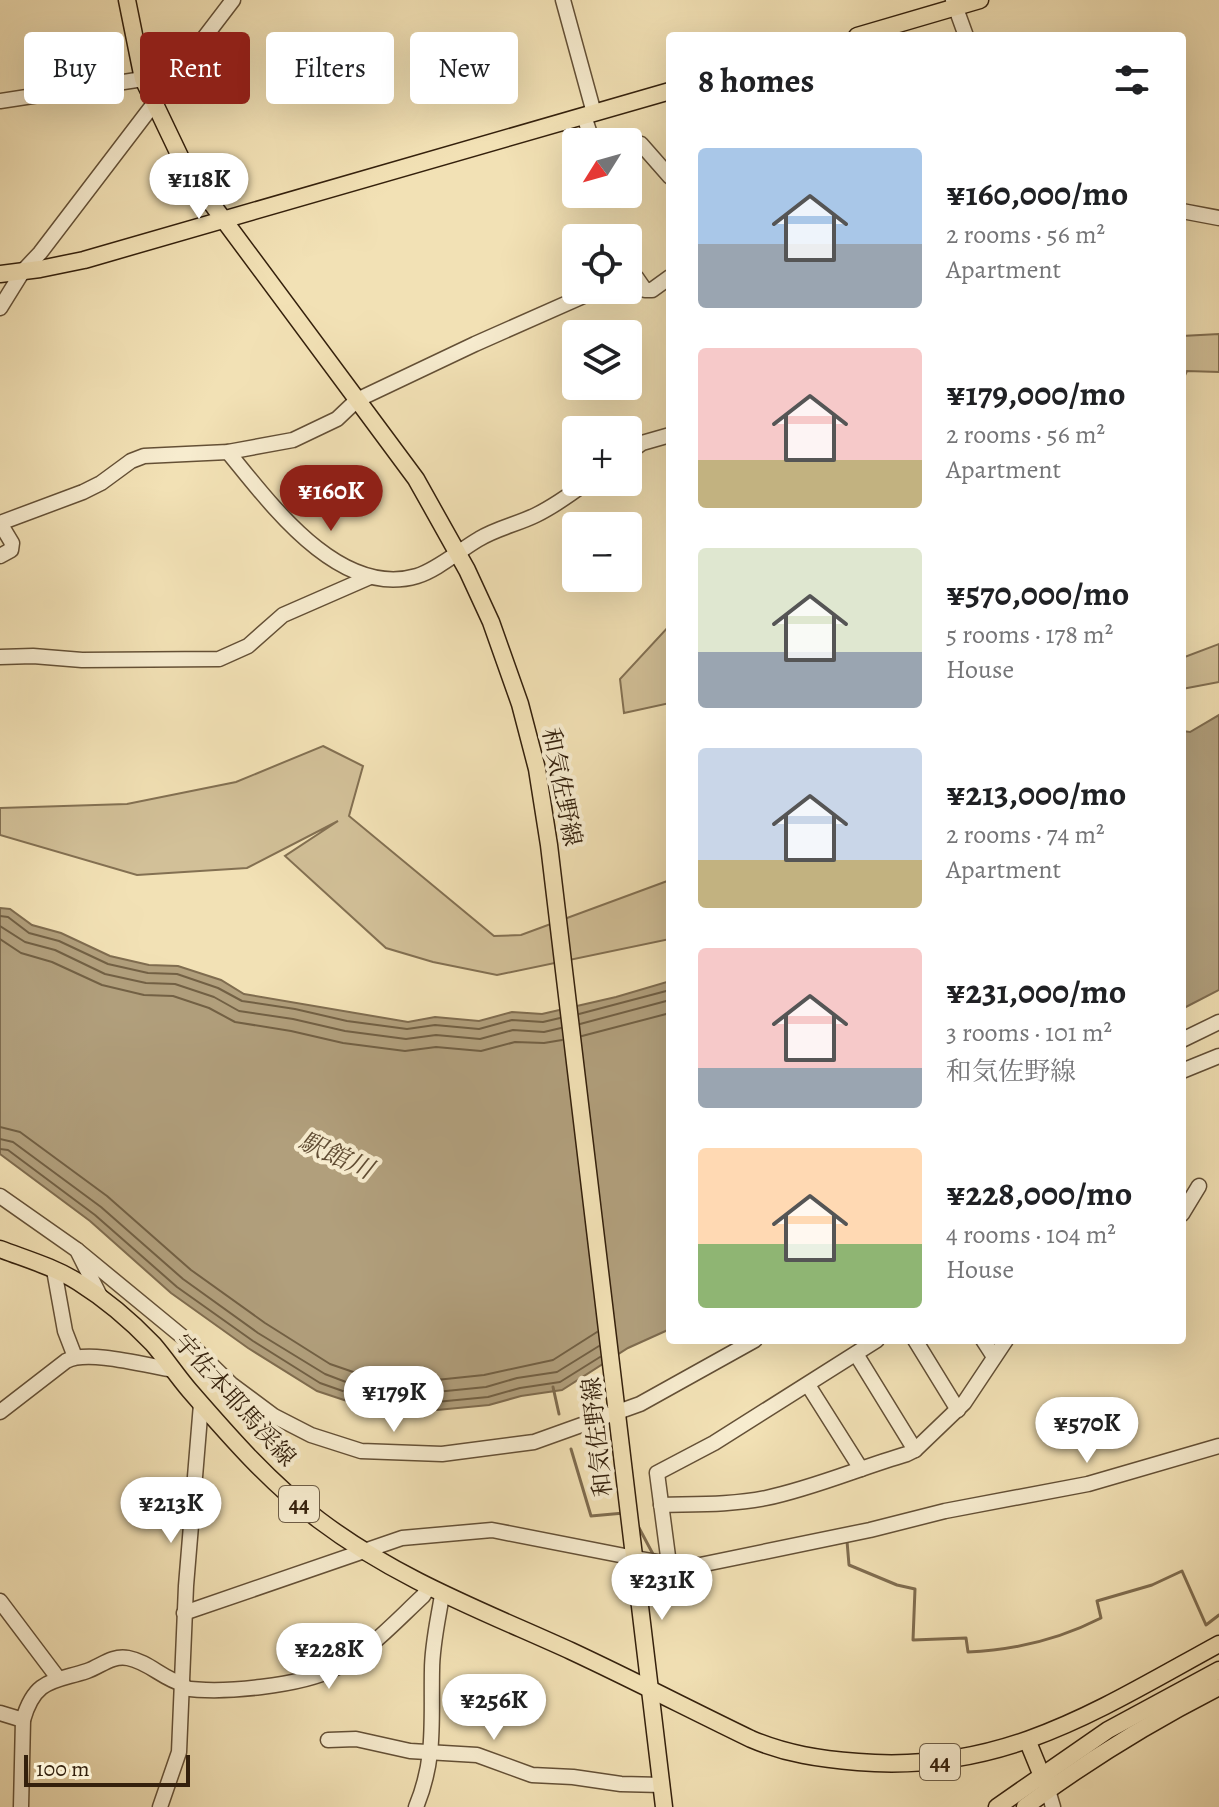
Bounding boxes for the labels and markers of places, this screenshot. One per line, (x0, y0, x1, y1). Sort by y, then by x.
pin: ¥118K (143, 153, 255, 221)
pin: ¥160K (275, 465, 387, 533)
pin: ¥179K (338, 1366, 450, 1434)
pin: ¥570K (1031, 1397, 1143, 1465)
pin: ¥213K (115, 1477, 227, 1545)
pin: ¥231K (606, 1554, 718, 1622)
pin: ¥228K (273, 1623, 385, 1691)
pin: ¥256K (438, 1674, 550, 1742)

